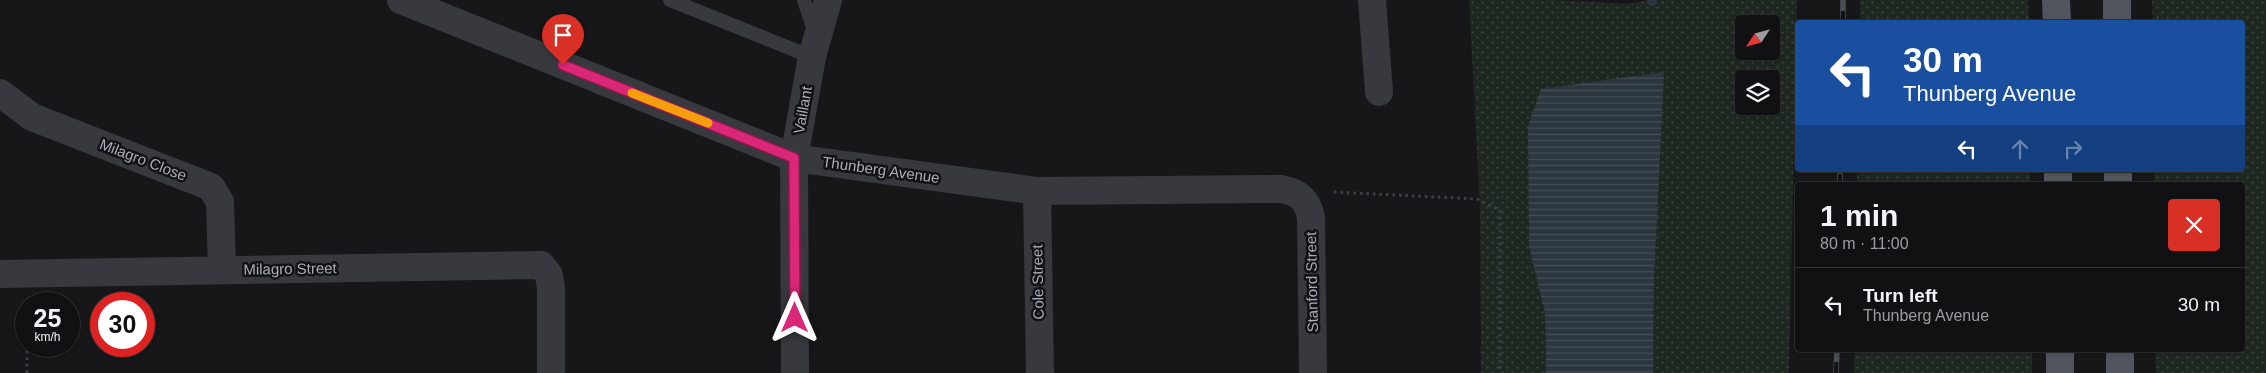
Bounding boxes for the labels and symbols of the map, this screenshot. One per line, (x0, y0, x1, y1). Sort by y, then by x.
pin (542, 14, 584, 65)
north arrow (1735, 15, 1780, 60)
street label: Vaillant (790, 84, 815, 135)
street label: Milagro Close (97, 135, 189, 184)
street label: Thunberg Avenue (821, 153, 941, 186)
street label: Stanford Street (1302, 231, 1321, 333)
street label: Cole Street (1028, 244, 1047, 320)
street label: Milagro Street (243, 259, 338, 278)
position arrow (768, 291, 820, 343)
speed limit sign: 30 (90, 292, 155, 357)

